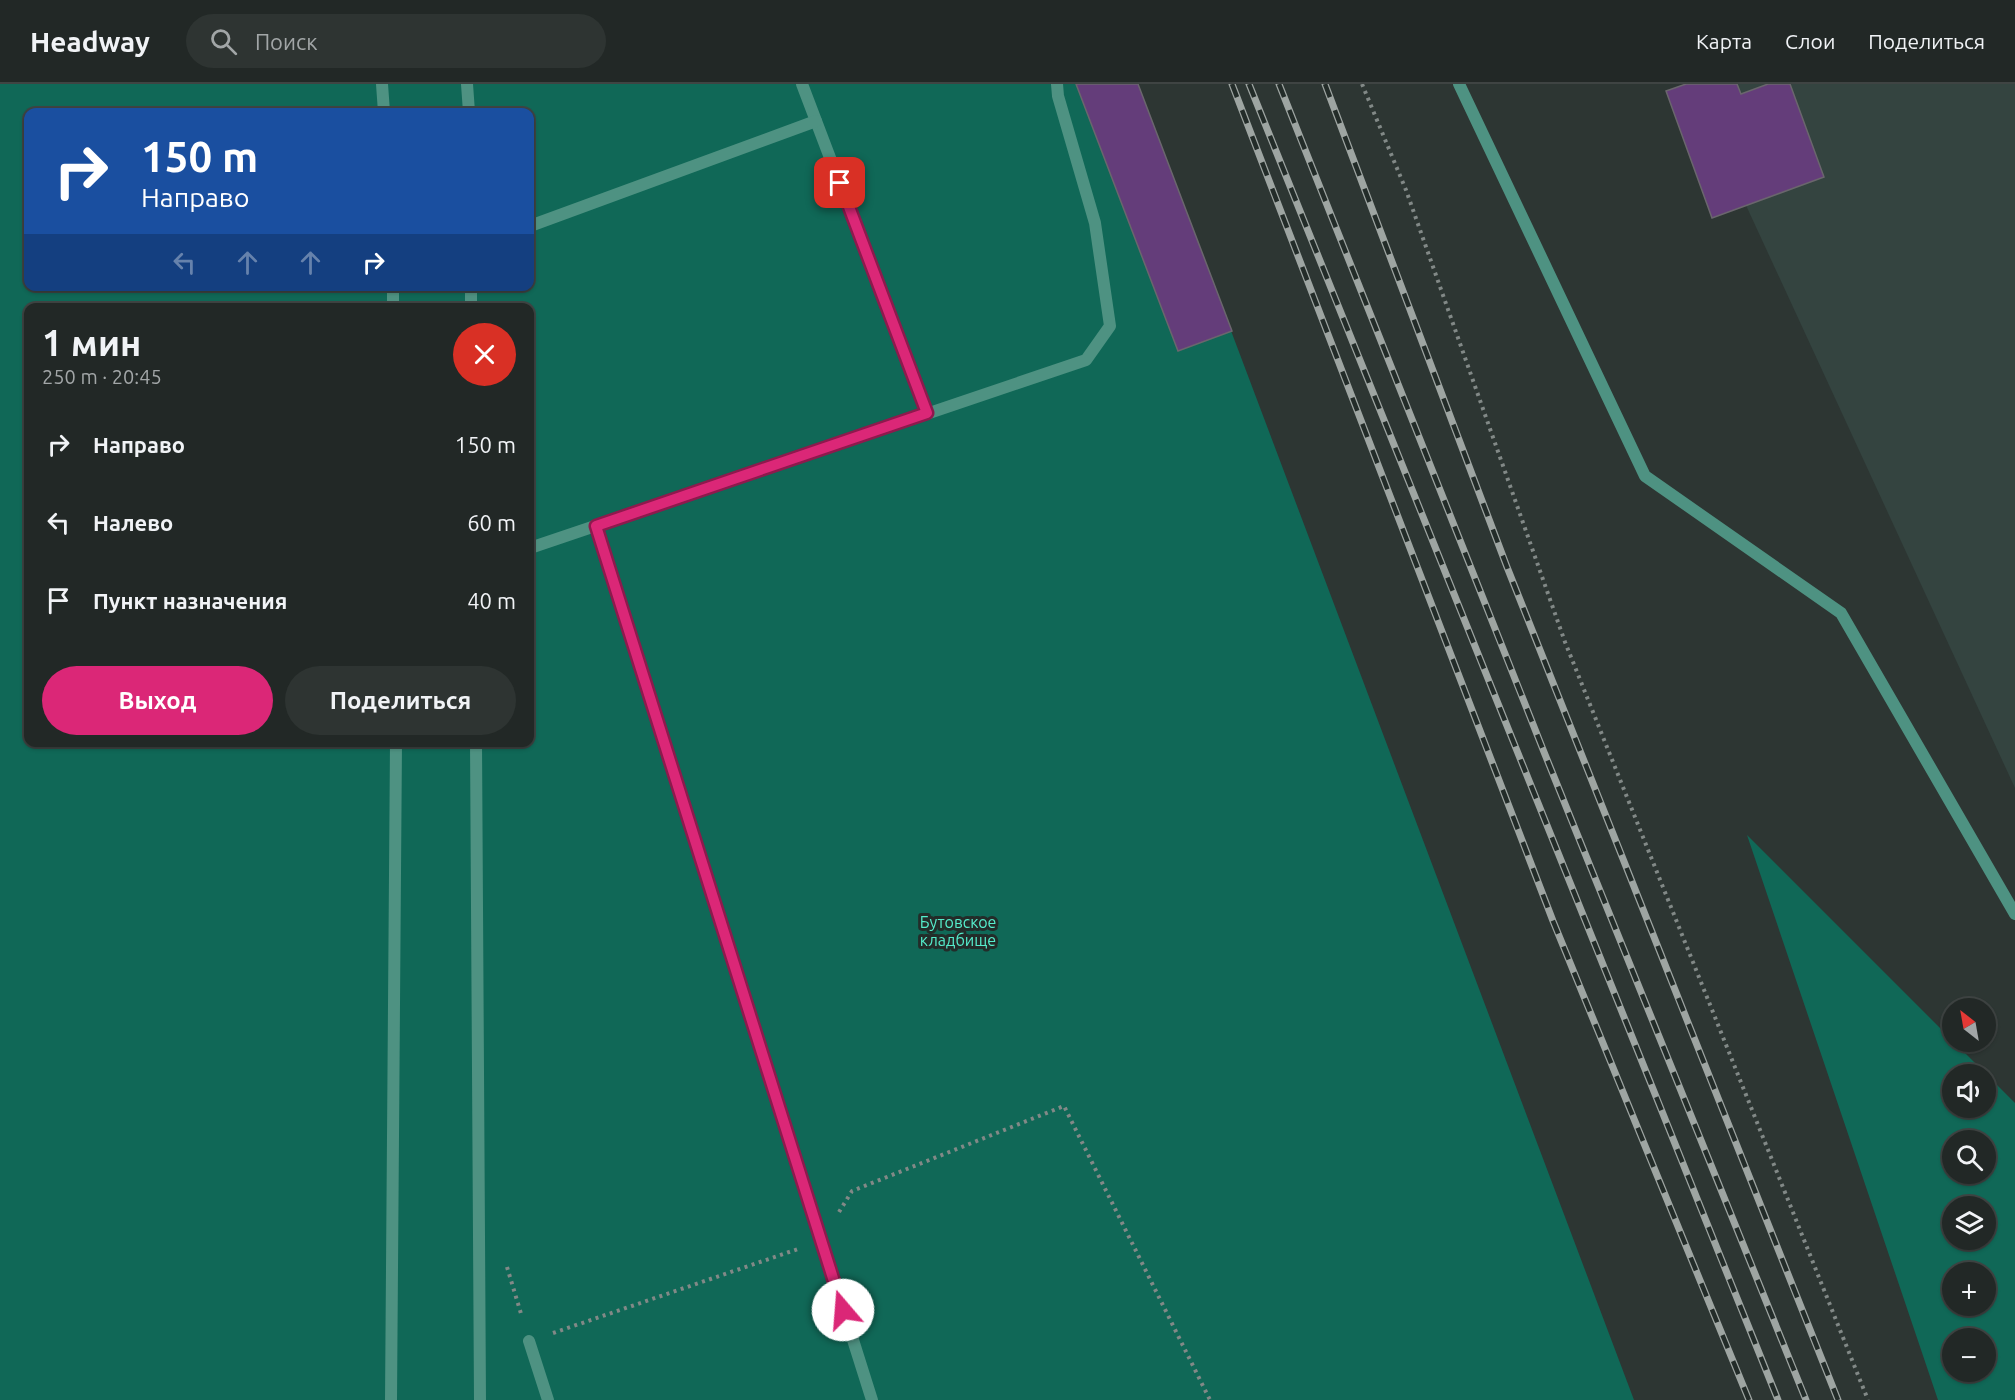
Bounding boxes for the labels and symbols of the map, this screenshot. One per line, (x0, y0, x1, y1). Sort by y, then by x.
pin (814, 157, 865, 208)
park label: Бутовское кладбище (920, 913, 996, 949)
north arrow (1942, 998, 1996, 1052)
position arrow (811, 1278, 875, 1342)

